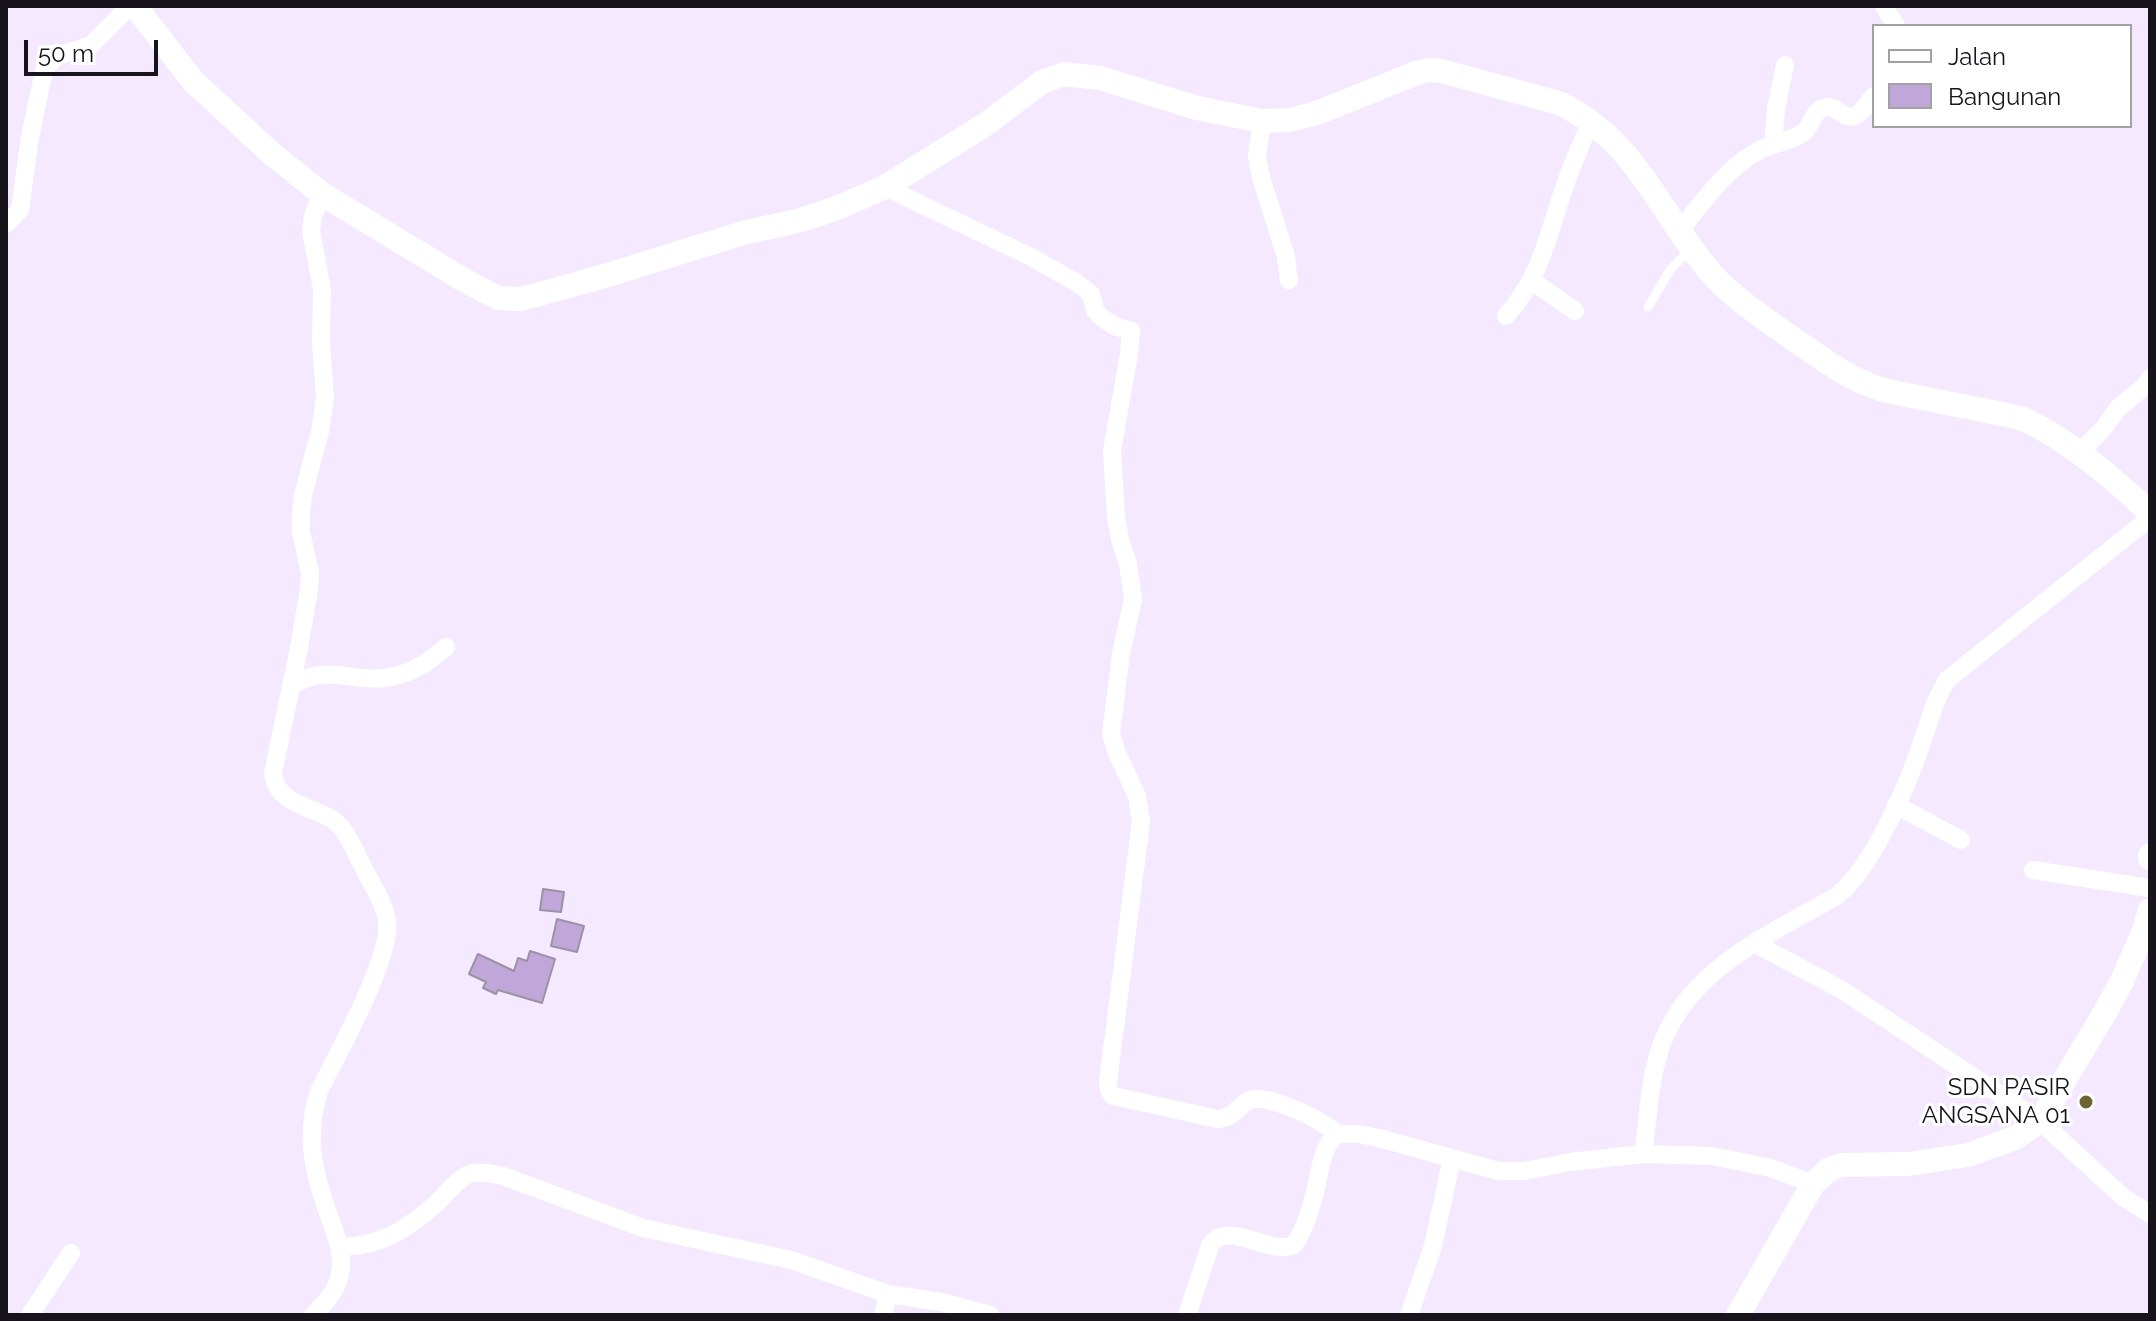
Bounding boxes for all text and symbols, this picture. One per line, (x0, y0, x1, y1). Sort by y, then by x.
scale bar (28, 24, 162, 74)
legend (1872, 24, 2132, 128)
text: 50 m (38, 39, 94, 68)
text: Jalan (1948, 42, 2006, 71)
text: Bangunan (1948, 82, 2061, 111)
place label: SDN PASIR ANGSANA 01 (1922, 1074, 2070, 1130)
marker: SDN PASIR ANGSANA 01 (2077, 1093, 2095, 1111)

